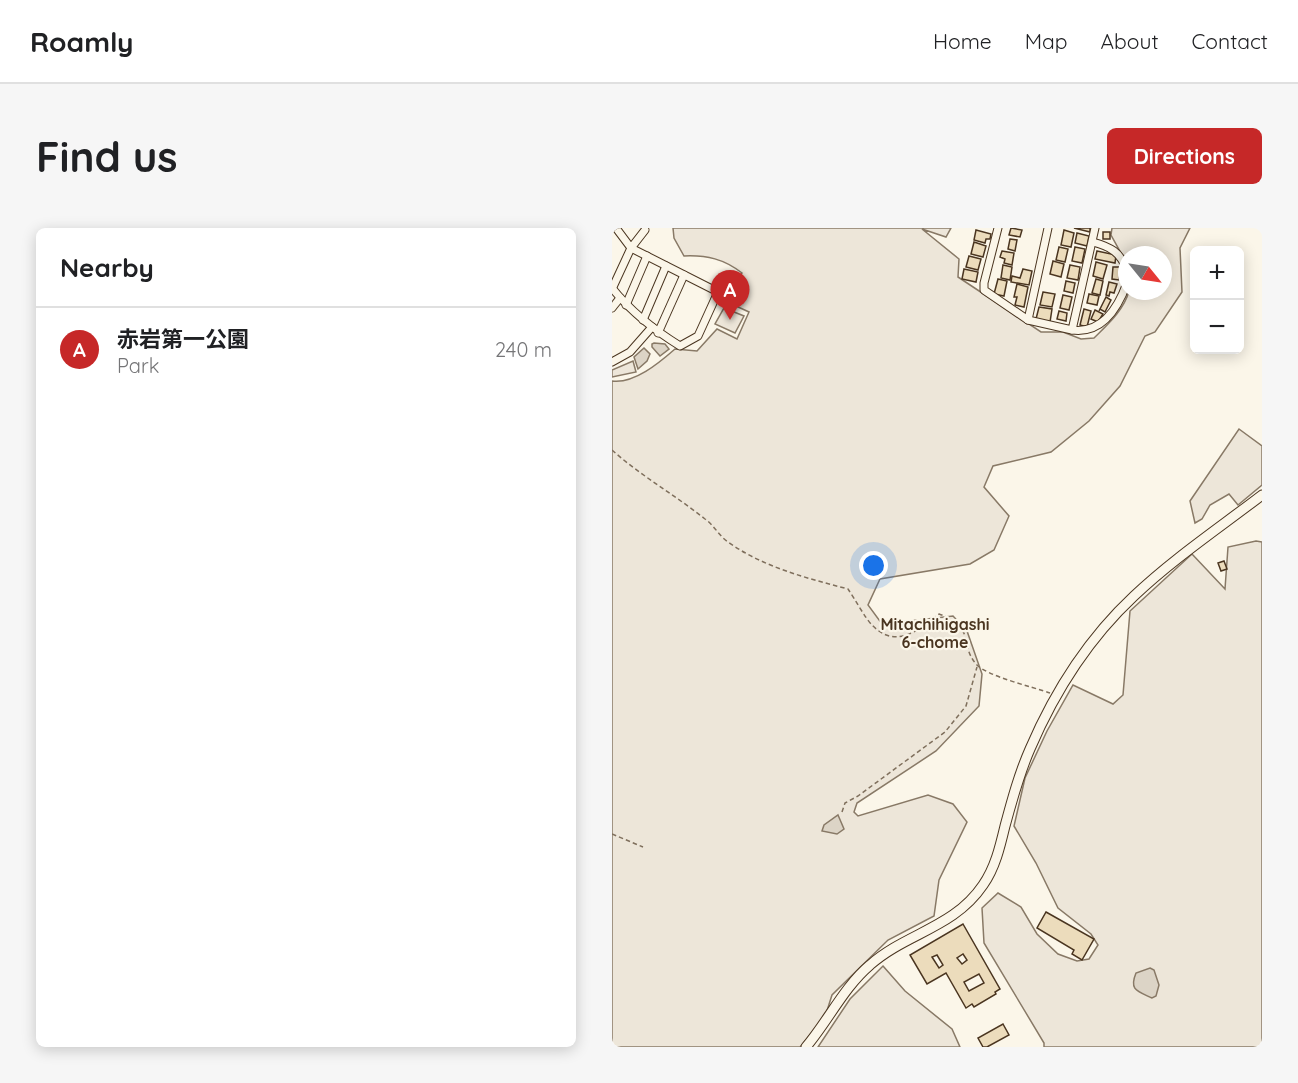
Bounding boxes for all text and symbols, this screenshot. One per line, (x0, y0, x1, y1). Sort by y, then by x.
text: Roamly (30, 24, 134, 59)
text: Home (933, 28, 992, 54)
text: Map (1025, 28, 1068, 54)
text: About (1101, 28, 1159, 54)
text: Contact (1192, 28, 1268, 54)
button: Directions (1107, 128, 1262, 184)
text: Find us (36, 130, 178, 183)
north arrow (1118, 246, 1172, 300)
map controls (1190, 246, 1244, 354)
button: + (1190, 246, 1244, 300)
text: Nearby (60, 251, 154, 284)
pin: A (710, 270, 750, 320)
button: − (1190, 300, 1244, 354)
text: 赤岩第一公園 (117, 325, 249, 353)
text: A (73, 337, 86, 362)
text: 240 m (495, 337, 552, 362)
text: Park (117, 353, 159, 378)
your location (859, 551, 888, 580)
district label: Mitachihigashi 6-chome (880, 614, 990, 652)

